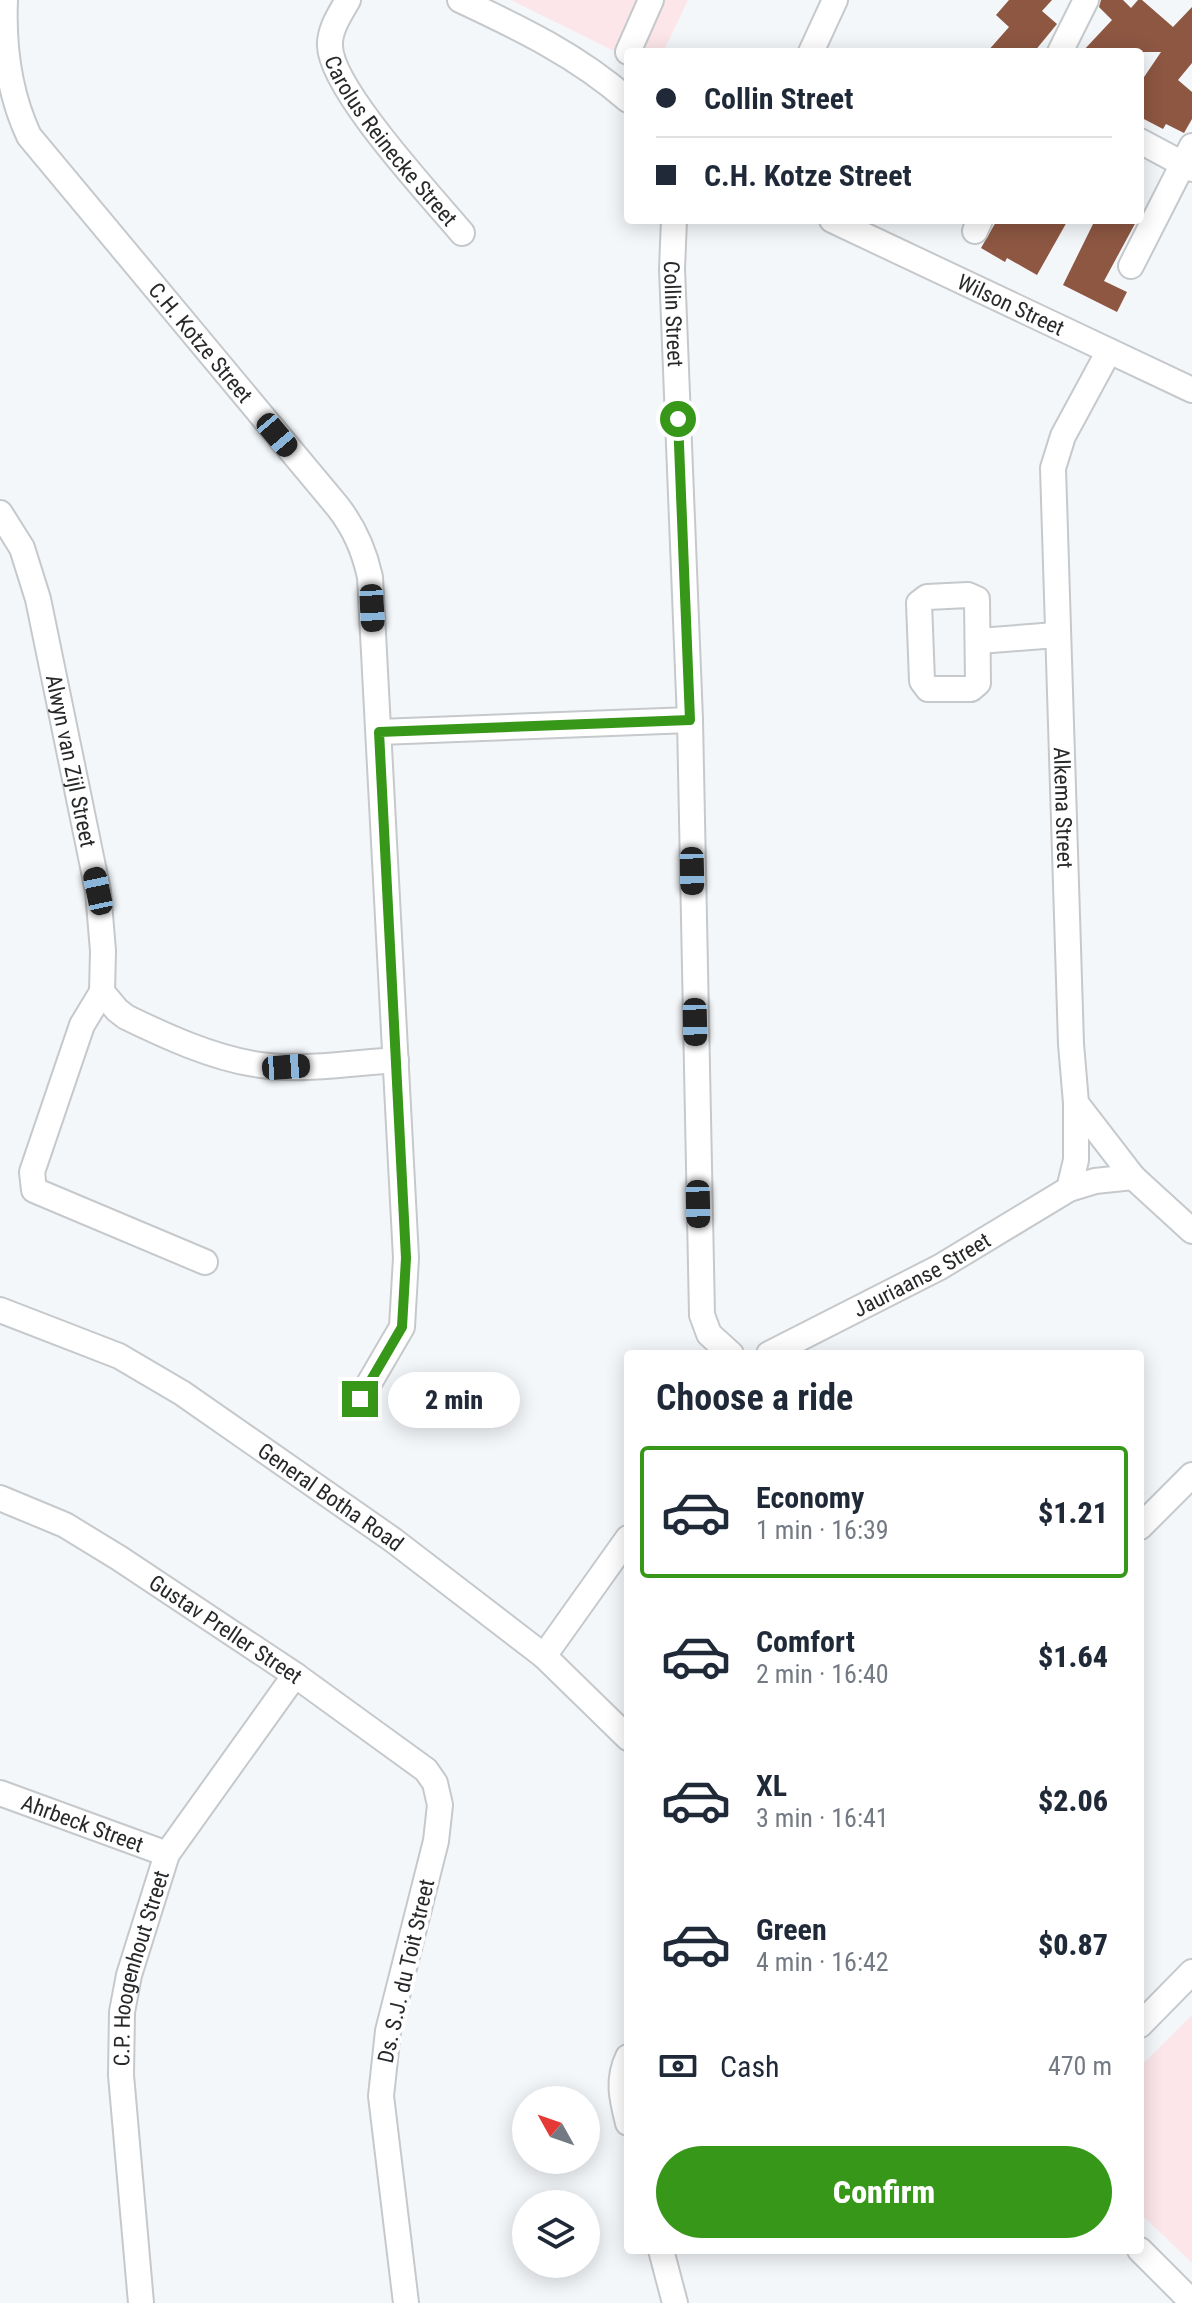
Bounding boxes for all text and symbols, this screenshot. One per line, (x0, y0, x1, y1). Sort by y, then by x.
street label: Carolus Reinecke Street (320, 52, 462, 231)
text: Collin Street (704, 81, 853, 116)
text: C.H. Kotze Street (704, 158, 912, 193)
street label: Collin Street (659, 260, 688, 367)
street label: Wilson Street (954, 269, 1069, 340)
street label: C.H. Kotze Street (144, 277, 258, 407)
route start (660, 401, 696, 437)
car (252, 409, 302, 461)
car (359, 583, 385, 633)
street label: Alwyn van Zijl Street (41, 672, 101, 849)
street label: Alkema Street (1049, 747, 1078, 869)
car (680, 847, 704, 895)
car (81, 865, 115, 917)
car (683, 998, 707, 1046)
car (261, 1053, 311, 1081)
car (686, 1180, 710, 1228)
street label: Jauriaanse Street (849, 1227, 995, 1322)
callout: 2 min (388, 1371, 520, 1427)
text: Choose a ride (656, 1377, 853, 1419)
route end (342, 1381, 378, 1417)
text: 2 min (425, 1385, 483, 1415)
street label: General Botha Road (253, 1437, 408, 1556)
icon: car (660, 1476, 732, 1548)
text: Economy (756, 1480, 864, 1515)
text: $1.21 (1038, 1495, 1108, 1530)
text: 1 min · 16:39 (756, 1515, 889, 1545)
street label: Gustav Preller Street (145, 1569, 307, 1689)
icon: car (660, 1620, 732, 1692)
text: Comfort (756, 1624, 855, 1659)
text: $1.64 (1038, 1639, 1108, 1674)
text: 2 min · 16:40 (756, 1659, 889, 1689)
icon: car (660, 1764, 732, 1836)
text: XL (756, 1768, 787, 1803)
text: $2.06 (1038, 1783, 1108, 1818)
street label: Ahrbeck Street (18, 1790, 147, 1857)
text: 3 min · 16:41 (756, 1803, 889, 1833)
street label: C.P. Hoogenhout Street (109, 1867, 174, 2067)
street label: Ds. S.J. du Toit Street (373, 1877, 439, 2065)
icon: car (660, 1908, 732, 1980)
text: Green (756, 1912, 827, 1947)
text: $0.87 (1038, 1927, 1108, 1962)
text: 4 min · 16:42 (756, 1947, 889, 1977)
icon: cash (656, 2044, 700, 2088)
text: Cash (720, 2049, 780, 2084)
text: 470 m (1048, 2051, 1112, 2081)
north arrow (512, 2086, 600, 2174)
map controls (512, 2086, 600, 2278)
button: Confirm (656, 2146, 1112, 2238)
button: layers (512, 2190, 600, 2278)

